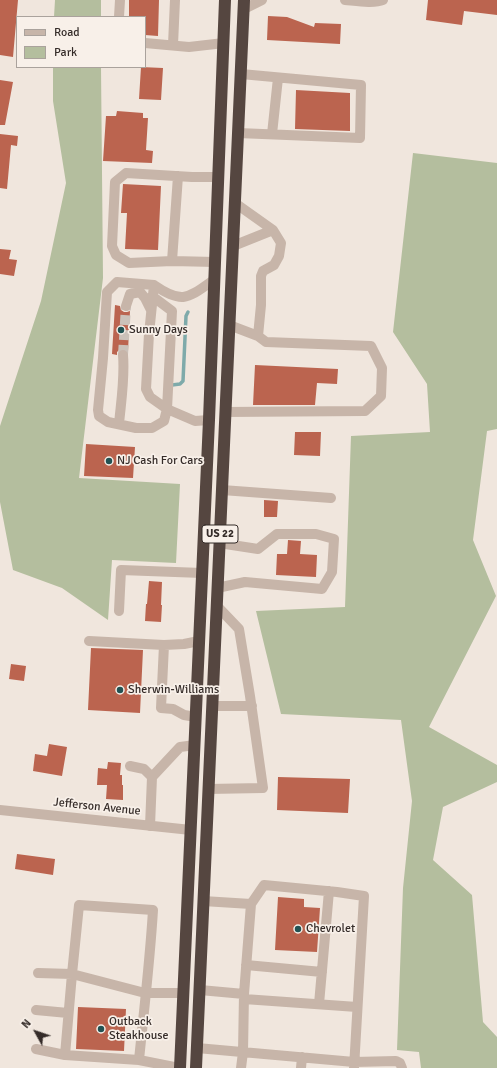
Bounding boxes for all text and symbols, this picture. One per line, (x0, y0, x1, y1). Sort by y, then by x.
legend (16, 16, 146, 68)
text: Road (54, 25, 80, 40)
text: Park (54, 45, 77, 60)
place label: Sunny Days (129, 323, 188, 337)
marker: Sunny Days (116, 325, 126, 335)
place label: NJ Cash For Cars (117, 454, 203, 468)
marker: NJ Cash For Cars (104, 456, 114, 466)
road number: US 22 (202, 525, 238, 543)
place label: Sherwin-Williams (128, 683, 219, 697)
marker: Sherwin-Williams (115, 685, 125, 695)
street label: Jefferson Avenue (53, 795, 141, 819)
place label: Chevrolet (306, 922, 355, 936)
marker: Chevrolet (293, 924, 303, 934)
north arrow (16, 1012, 56, 1052)
place label: Outback Steakhouse (109, 1015, 168, 1043)
text: N (19, 1017, 34, 1031)
marker: Outback Steakhouse (96, 1024, 106, 1034)

